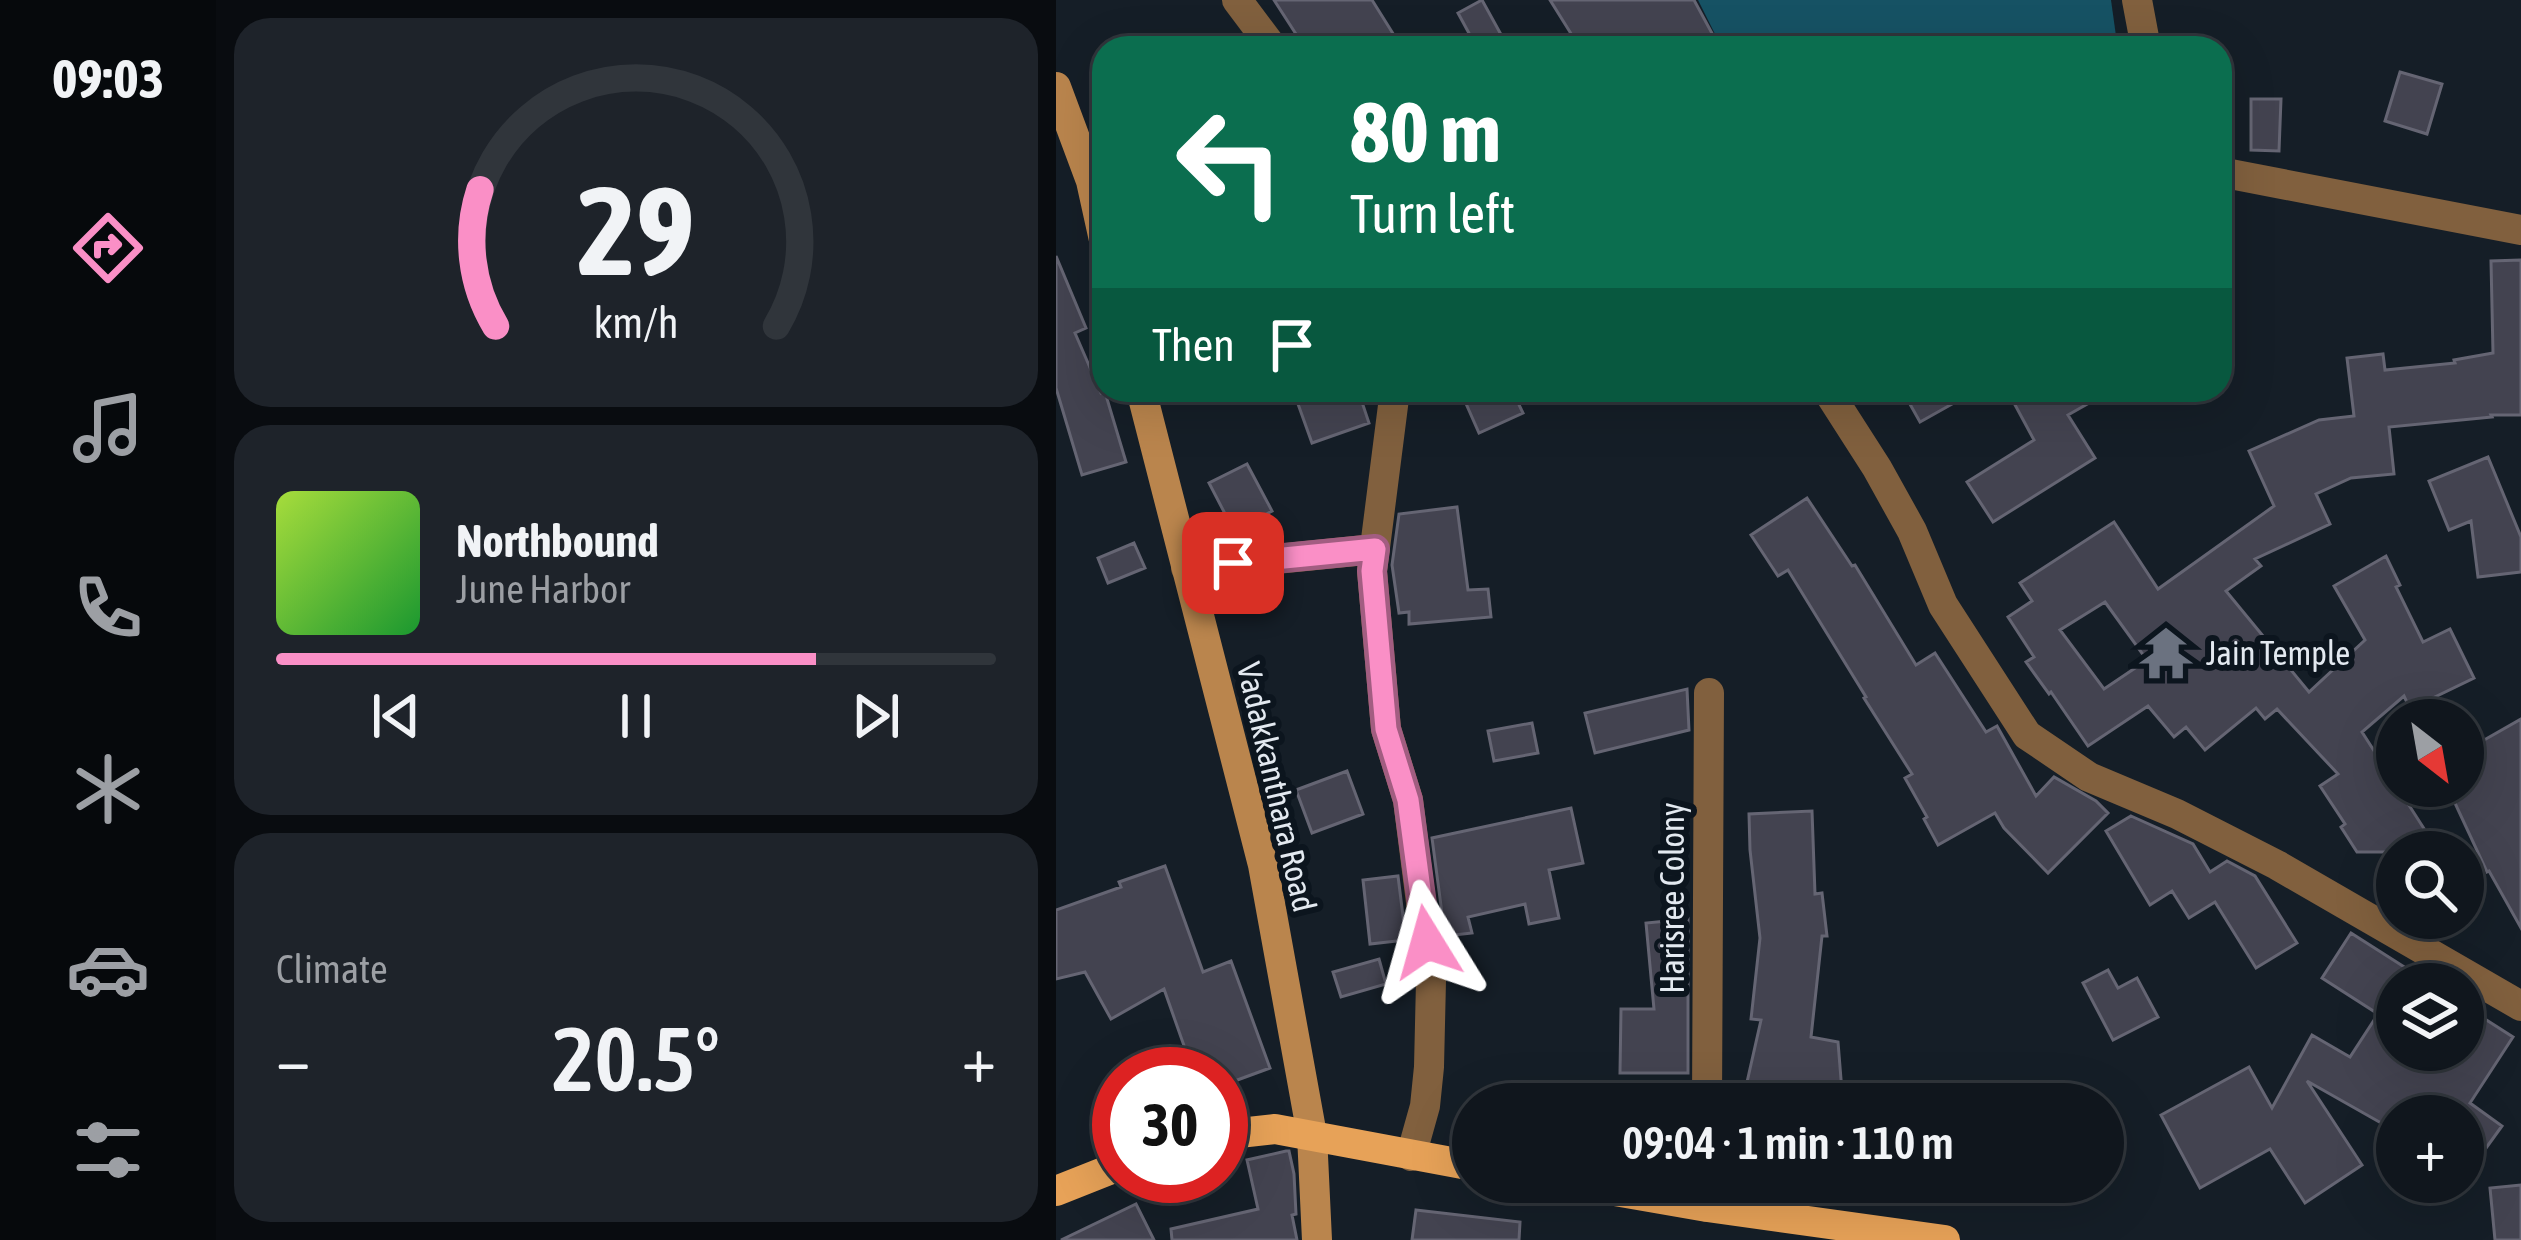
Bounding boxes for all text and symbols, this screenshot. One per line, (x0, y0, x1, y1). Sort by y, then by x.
text: 09:03 (52, 48, 164, 109)
icon: left (1152, 84, 1308, 240)
text: 80 m (1350, 84, 1501, 180)
text: 29 (577, 158, 695, 301)
text: Turn left (1350, 183, 1515, 244)
icon: directions (66, 206, 150, 290)
text: km/h (593, 297, 679, 346)
icon: arrive (1259, 312, 1325, 378)
text: Then (1152, 319, 1235, 371)
icon: music (66, 386, 150, 470)
pin (1182, 512, 1284, 614)
text: Northbound (456, 515, 659, 567)
icon: arrive (1200, 530, 1266, 596)
icon: phone (66, 566, 150, 650)
text: June Harbor (456, 567, 630, 611)
temple icon: Jain Temple (2137, 624, 2195, 682)
place label: Jain Temple (2206, 634, 2350, 672)
street label: Vadakkanthara Road (1230, 659, 1324, 915)
icon: previous (363, 683, 429, 749)
icon: pause (603, 683, 669, 749)
icon: next (843, 683, 909, 749)
north arrow (2376, 699, 2484, 807)
map controls (2376, 699, 2484, 1203)
icon: climate (66, 747, 150, 831)
street label: Harisree Colony (1653, 802, 1691, 994)
button: search (2376, 831, 2484, 939)
position arrow (1364, 879, 1490, 1005)
icon: car (66, 927, 150, 1011)
text: Climate (276, 947, 388, 991)
button: layers (2376, 963, 2484, 1071)
text: 20.5° (552, 1007, 720, 1110)
text: − (276, 1020, 310, 1096)
text: + (962, 1020, 996, 1096)
speed limit sign: 30 (1092, 1047, 1248, 1203)
button: + (2376, 1095, 2484, 1203)
icon: filters (66, 1108, 150, 1192)
text: 09:04 · 1 min · 110 m (1622, 1117, 1954, 1169)

